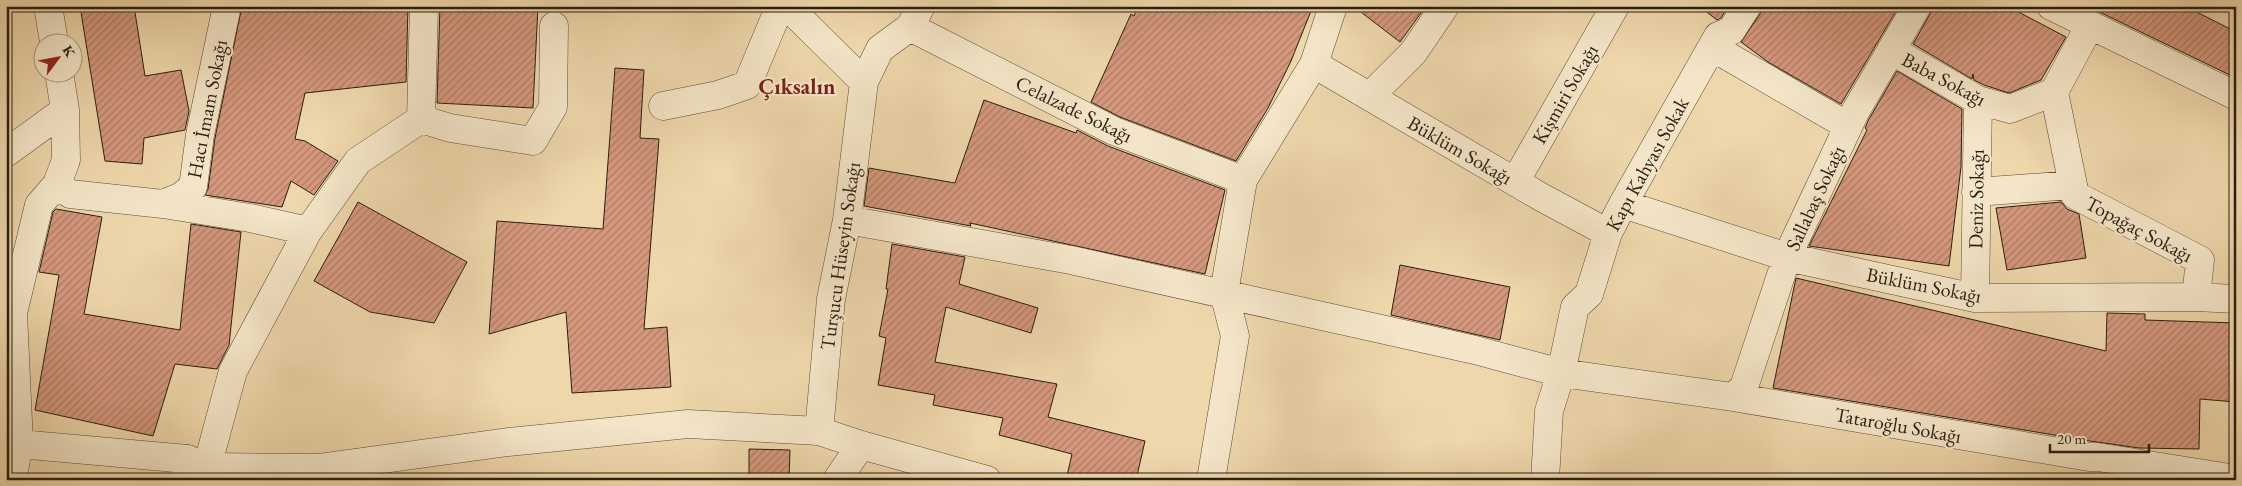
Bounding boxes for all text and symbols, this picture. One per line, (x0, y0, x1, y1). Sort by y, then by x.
north arrow (32, 32, 82, 82)
street label: Hacı İmam Sokağı (181, 37, 233, 181)
street label: Kişmiri Sokağı (1526, 39, 1604, 149)
text: K (59, 42, 80, 61)
street label: Baba Sokağı (1898, 46, 1991, 112)
street label: Celalzade Sokağı (1011, 70, 1137, 149)
district label: Çıksalın (759, 72, 836, 101)
street label: Kapı Kahyası Sokak (1599, 92, 1695, 236)
street label: Büklüm Sokağı (1403, 110, 1517, 190)
street label: Sallabaş Sokağı (1779, 141, 1851, 255)
street label: Deniz Sokağı (1962, 149, 1990, 249)
street label: Turşucu Hüseyin Sokağı (814, 160, 866, 352)
street label: Topağaç Sokağı (2081, 190, 2197, 268)
street label: Büklüm Sokağı (1864, 261, 1984, 309)
street label: Tataroğlu Sokağı (1833, 401, 1963, 449)
scale bar (2050, 421, 2148, 453)
text: 20 m (2057, 429, 2086, 448)

